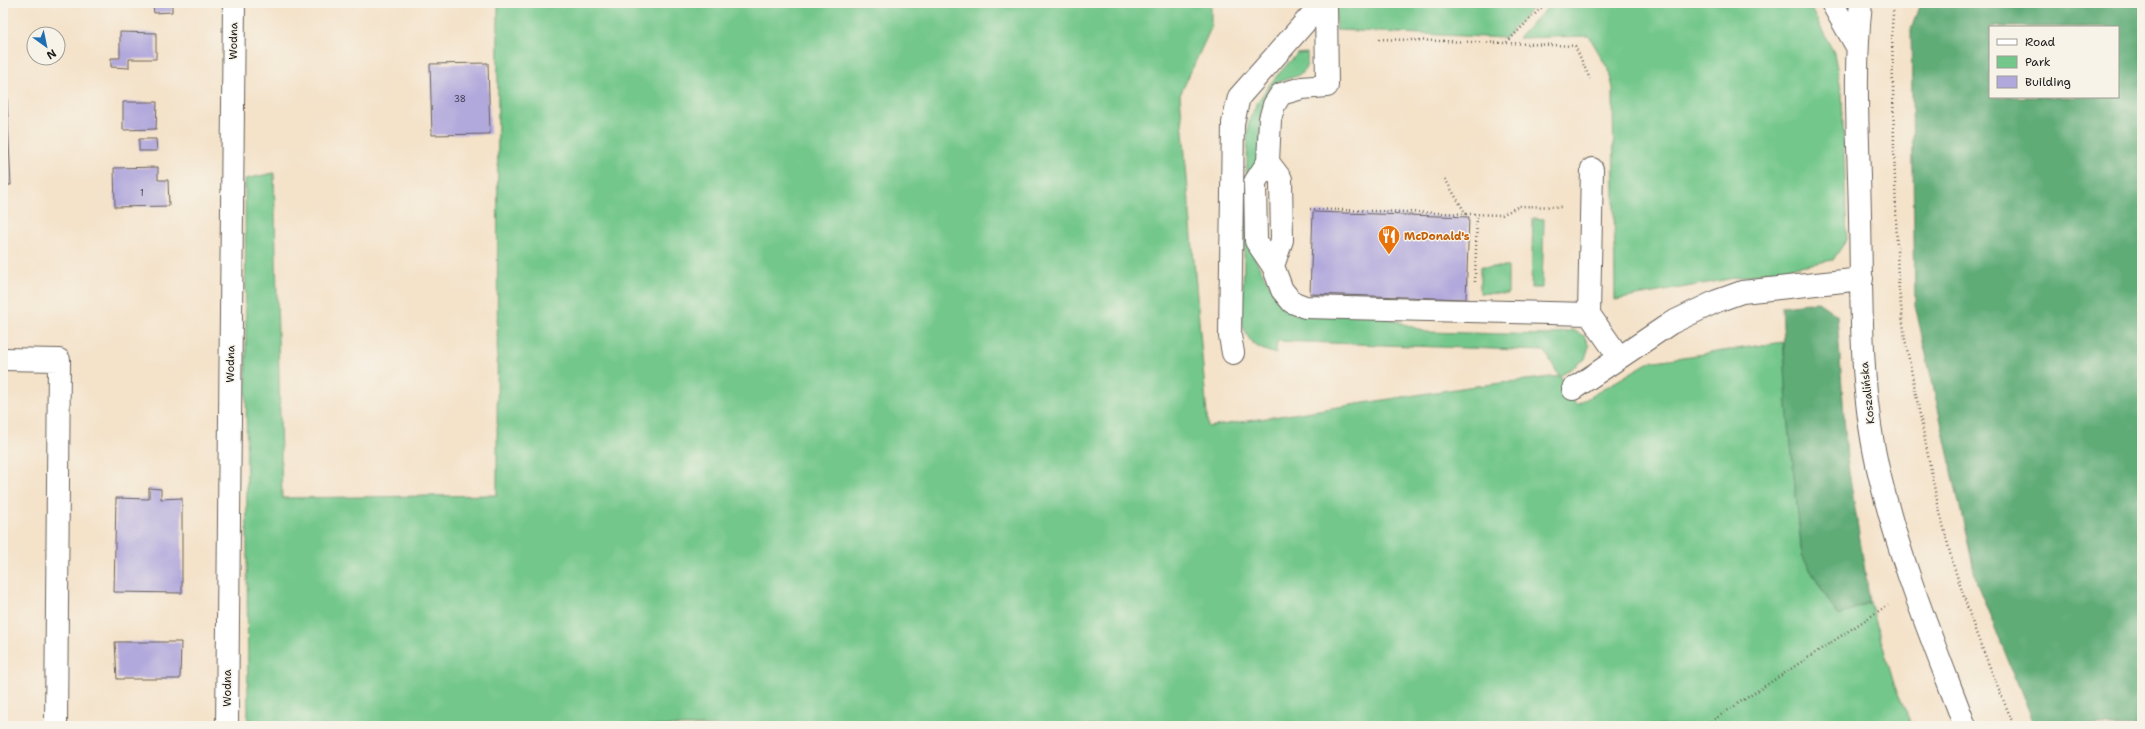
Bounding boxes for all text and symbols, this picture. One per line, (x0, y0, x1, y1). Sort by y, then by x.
street label: Wodna (226, 22, 241, 60)
north arrow (26, 26, 66, 66)
legend (1989, 26, 2119, 98)
text: Road (2025, 34, 2056, 50)
text: N (43, 45, 59, 63)
text: Park (2025, 54, 2051, 70)
text: Building (2025, 74, 2071, 90)
house number: 38 (454, 93, 466, 105)
house number: 1 (140, 187, 144, 199)
restaurant icon: McDonald's (1376, 223, 1402, 256)
place label: McDonald's (1404, 229, 1470, 244)
street label: Wodna (223, 345, 238, 383)
street label: Koszalińska (1857, 361, 1878, 425)
street label: Wodna (220, 669, 235, 707)

